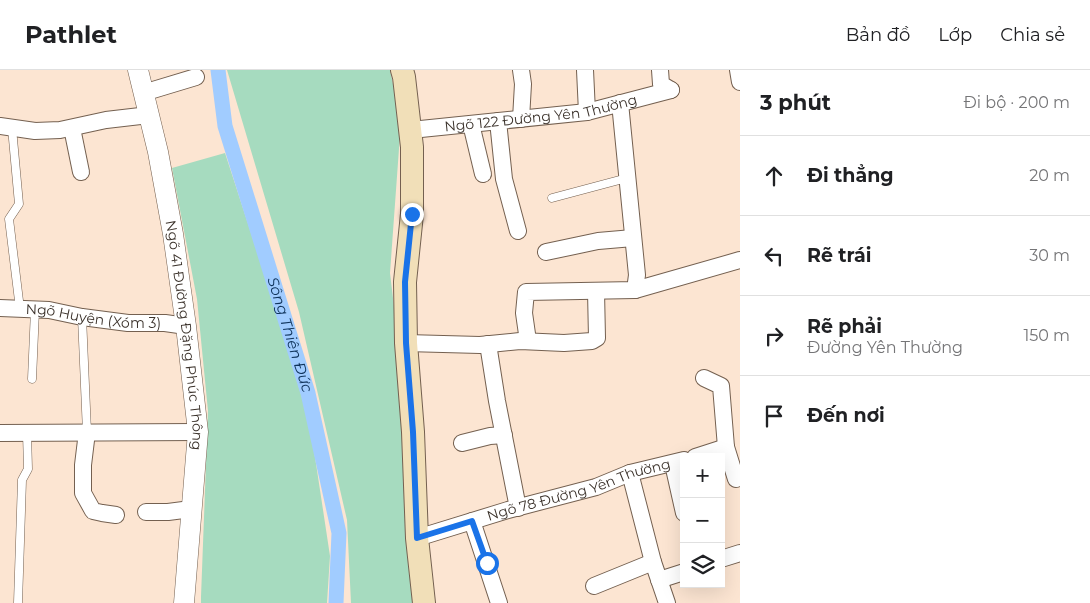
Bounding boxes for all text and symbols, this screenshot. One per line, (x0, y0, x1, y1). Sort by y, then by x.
text: Pathlet (25, 20, 117, 49)
text: Bản đồ (846, 24, 910, 46)
text: Lớp (938, 24, 972, 46)
text: Chia sẻ (1000, 24, 1065, 46)
street label: Ngõ 122 Đường Yên Thường (444, 90, 639, 136)
text: 3 phút (760, 90, 831, 115)
text: Đi bộ · 200 m (964, 93, 1070, 112)
icon: ahead (760, 162, 788, 190)
text: Đi thẳng (807, 164, 894, 187)
text: 20 m (1029, 166, 1070, 185)
route end (401, 203, 424, 226)
street label: Ngõ 41 Đường Đặng Phúc Thông (162, 219, 207, 451)
icon: left (760, 242, 788, 270)
text: Rẽ trái (807, 244, 872, 267)
text: 30 m (1029, 246, 1070, 265)
water label: Sông Thiên Đức (264, 275, 317, 395)
street label: Ngõ Huyện (Xóm 3) (25, 300, 161, 332)
text: Rẽ phải (807, 315, 882, 338)
icon: right (760, 322, 788, 350)
text: 150 m (1023, 326, 1070, 345)
text: Đường Yên Thường (807, 338, 963, 357)
icon: arrive (760, 402, 788, 430)
text: Đến nơi (807, 404, 885, 427)
map controls (680, 453, 725, 588)
button: + (680, 453, 725, 498)
street label: Ngõ 78 Đường Yên Thường (485, 455, 672, 525)
button: − (680, 498, 725, 543)
button: layers (680, 543, 725, 588)
route start (476, 552, 499, 575)

